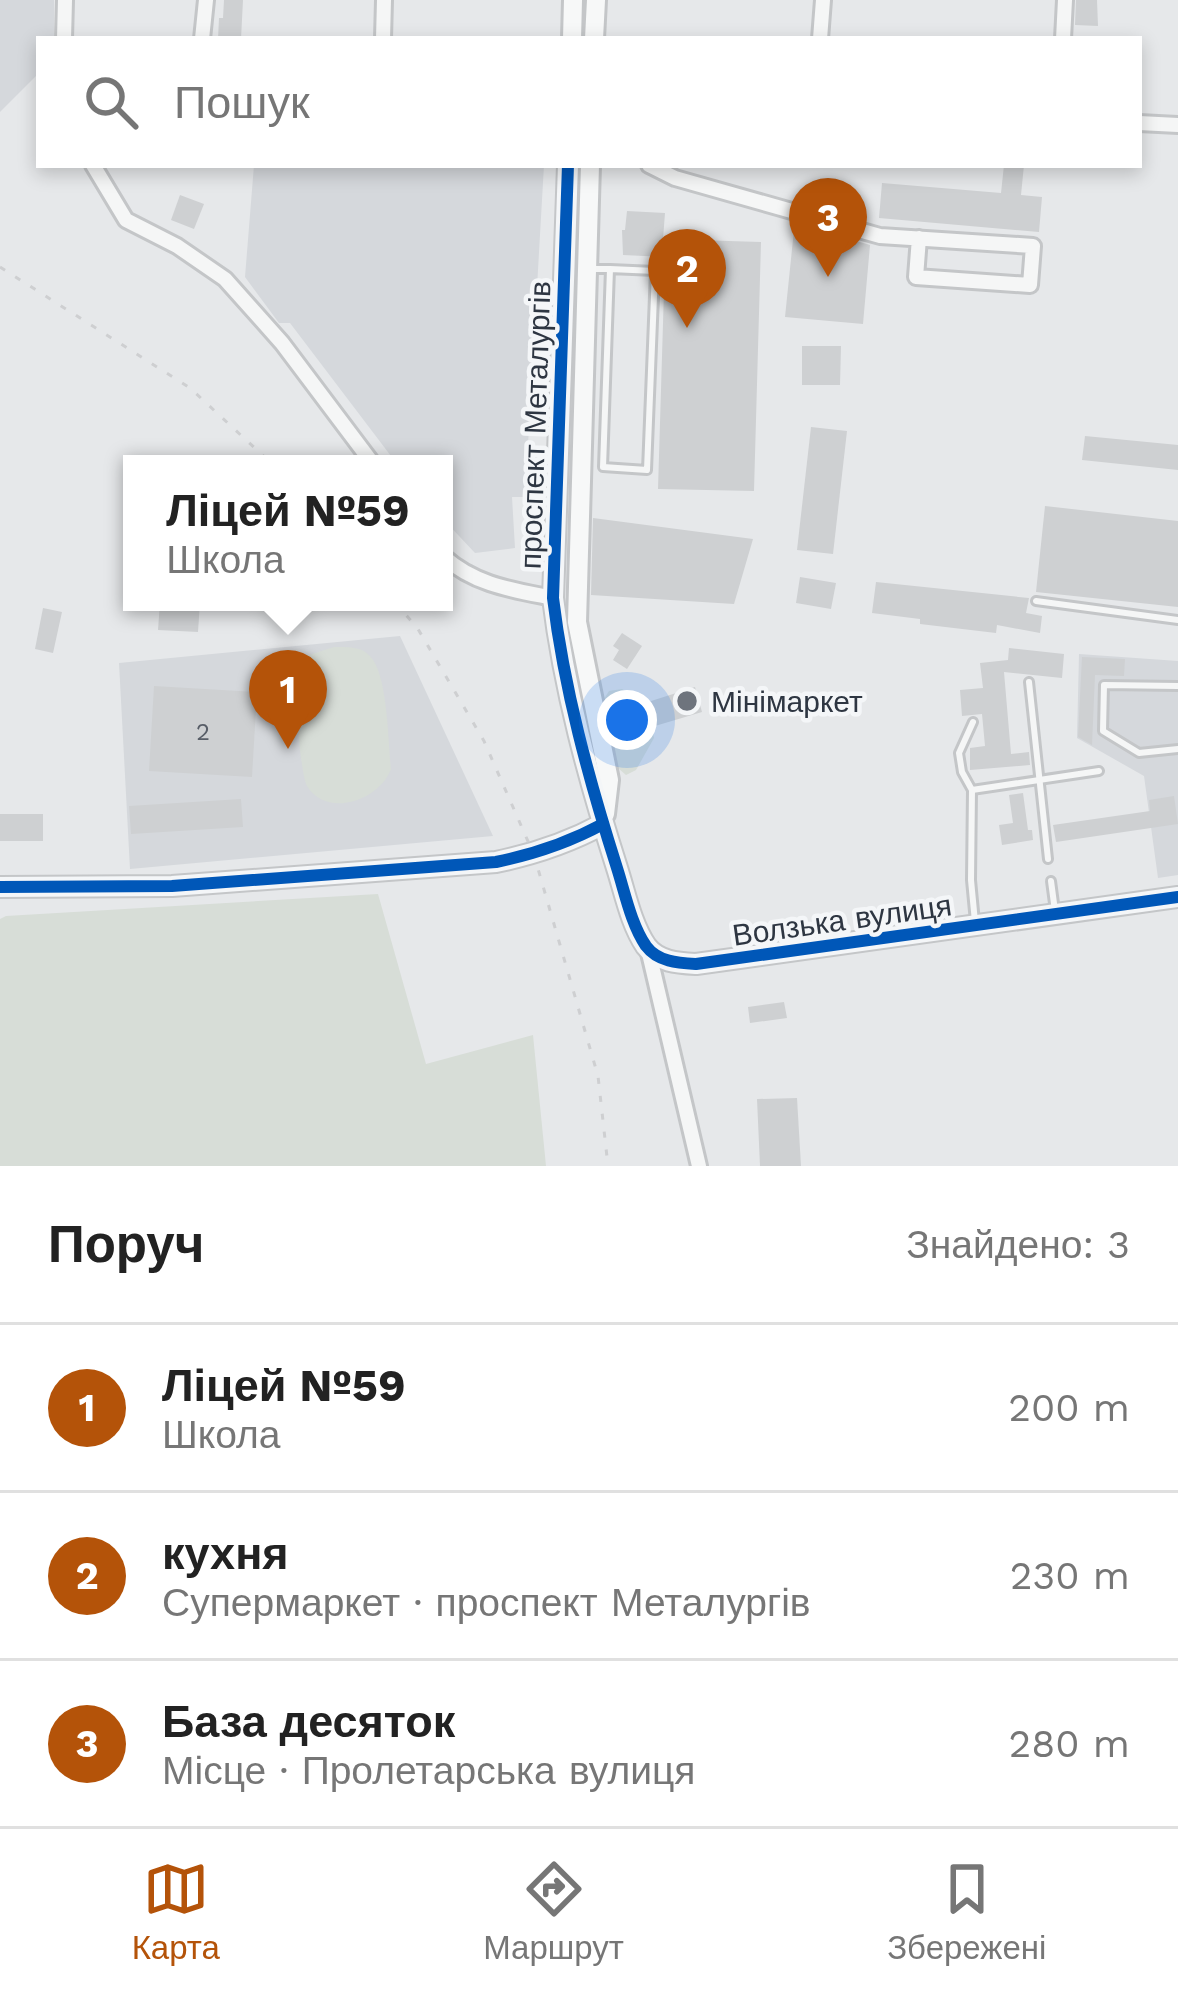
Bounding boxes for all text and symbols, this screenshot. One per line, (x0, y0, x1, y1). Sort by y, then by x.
search box (36, 36, 1142, 168)
icon: search (78, 69, 144, 135)
text: Пошук (174, 76, 310, 129)
pin: 3 (789, 178, 867, 277)
pin: 2 (648, 229, 726, 328)
street label: проспект Металургів (512, 280, 558, 570)
popup (123, 455, 453, 611)
text: Ліцей №59 (166, 484, 410, 537)
text: Школа (166, 537, 285, 582)
pin: 1 (249, 650, 327, 749)
place label: Мінімаркет (711, 684, 863, 719)
marker: Мінімаркет (674, 688, 700, 714)
your location (597, 690, 657, 750)
house number: 2 (196, 718, 210, 746)
street label: Волзька вулиця (730, 887, 954, 953)
text: Поруч (48, 1215, 204, 1274)
text: Знайдено: 3 (906, 1222, 1130, 1267)
text: Ліцей №59 (162, 1359, 406, 1412)
text: 1 (79, 1385, 95, 1430)
text: 200 m (1008, 1385, 1130, 1430)
text: Школа (162, 1412, 281, 1457)
text: кухня (162, 1527, 289, 1580)
text: 2 (75, 1553, 99, 1598)
text: 230 m (1010, 1553, 1130, 1598)
text: Супермаркет · проспект Металургів (162, 1580, 811, 1625)
text: База десяток (162, 1695, 455, 1748)
text: 3 (75, 1721, 99, 1766)
text: 280 m (1009, 1721, 1130, 1766)
text: Місце · Пролетарська вулиця (162, 1748, 695, 1793)
tab: Карта (132, 1856, 220, 1967)
tab: Маршрут (483, 1856, 624, 1967)
tab: Збережені (887, 1856, 1046, 1967)

